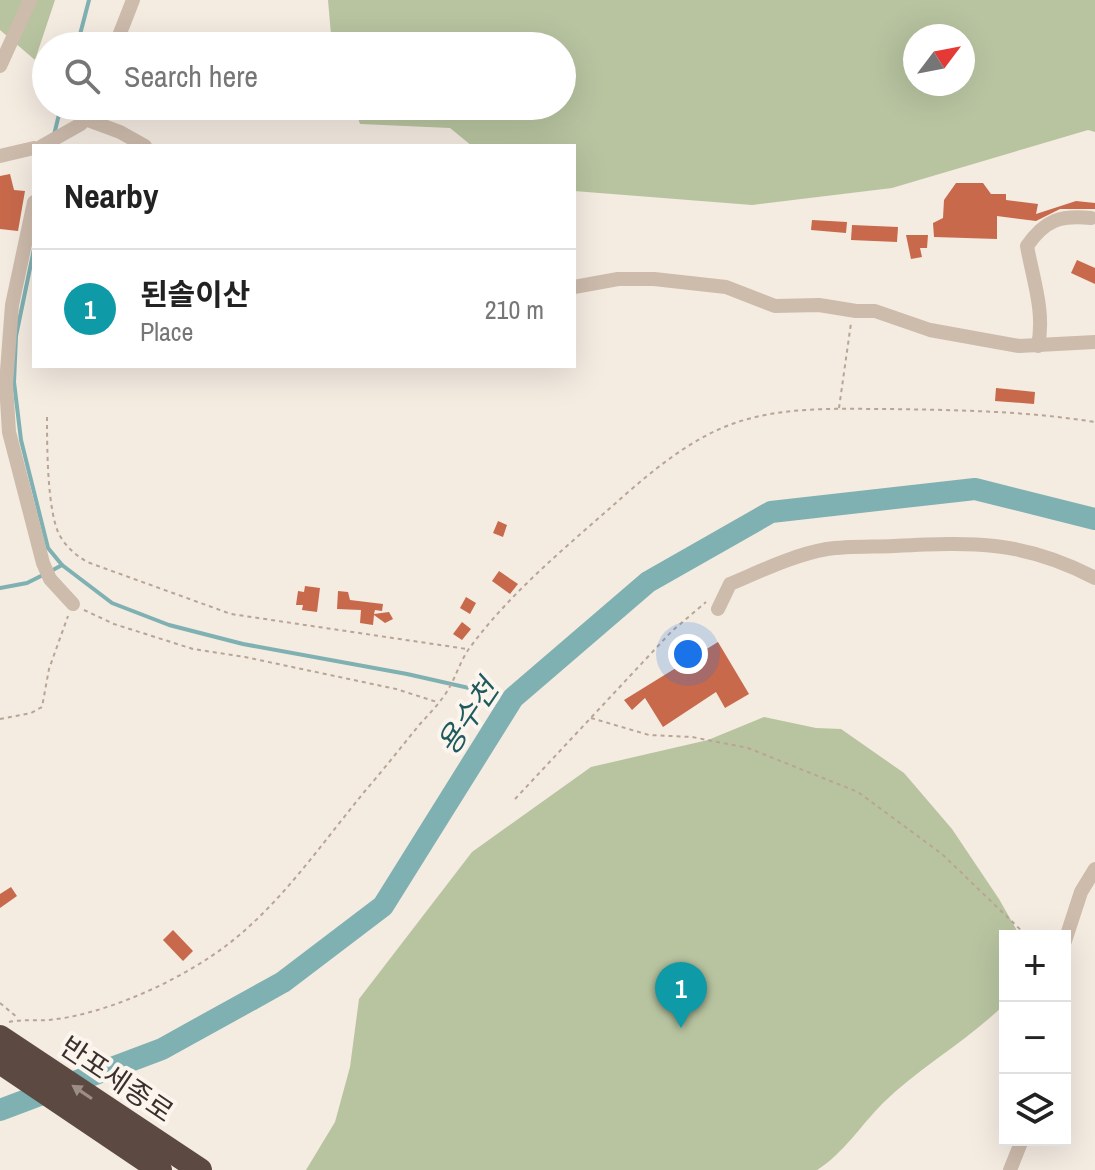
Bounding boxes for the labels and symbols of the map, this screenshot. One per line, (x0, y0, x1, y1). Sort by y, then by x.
north arrow (903, 24, 975, 96)
your location (668, 634, 708, 674)
water label: 용수천 (427, 668, 509, 762)
pin: 1 (655, 962, 707, 1028)
street label: 반포세종로 (53, 1027, 181, 1131)
one-way arrow (71, 1084, 92, 1099)

